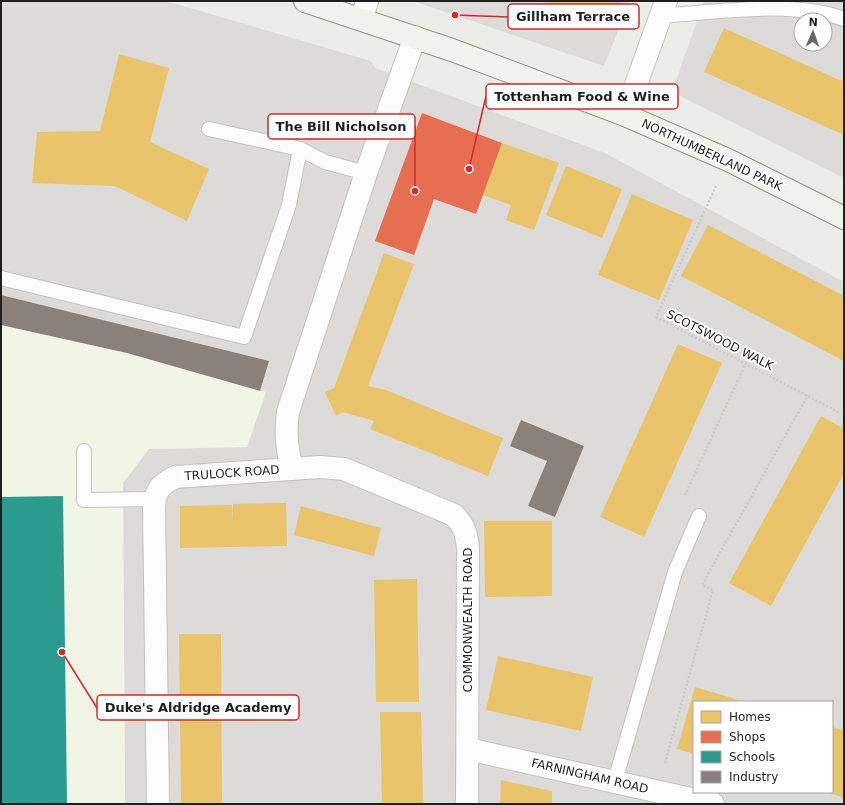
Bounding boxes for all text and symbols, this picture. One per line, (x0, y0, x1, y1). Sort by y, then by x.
callout: Gillham Terrace (508, 4, 639, 29)
text: Gillham Terrace (516, 9, 630, 24)
north arrow (793, 12, 833, 52)
text: N (808, 16, 818, 29)
callout: Tottenham Food & Wine (486, 84, 678, 109)
text: Tottenham Food & Wine (494, 89, 670, 104)
callout: The Bill Nicholson (268, 114, 415, 139)
street label: NORTHUMBERLAND PARK (639, 116, 786, 194)
text: The Bill Nicholson (276, 119, 406, 134)
street label: SCOTSWOOD WALK (664, 307, 777, 374)
street label: TRULOCK ROAD (183, 463, 280, 483)
street label: COMMONWEALTH ROAD (461, 548, 475, 692)
callout: Duke's Aldridge Academy (97, 695, 299, 720)
text: Duke's Aldridge Academy (105, 700, 292, 715)
legend (693, 701, 833, 793)
text: Homes (729, 710, 771, 724)
text: Shops (729, 730, 765, 744)
text: Schools (729, 750, 775, 764)
street label: FARNINGHAM ROAD (530, 756, 650, 796)
text: Industry (729, 770, 778, 784)

